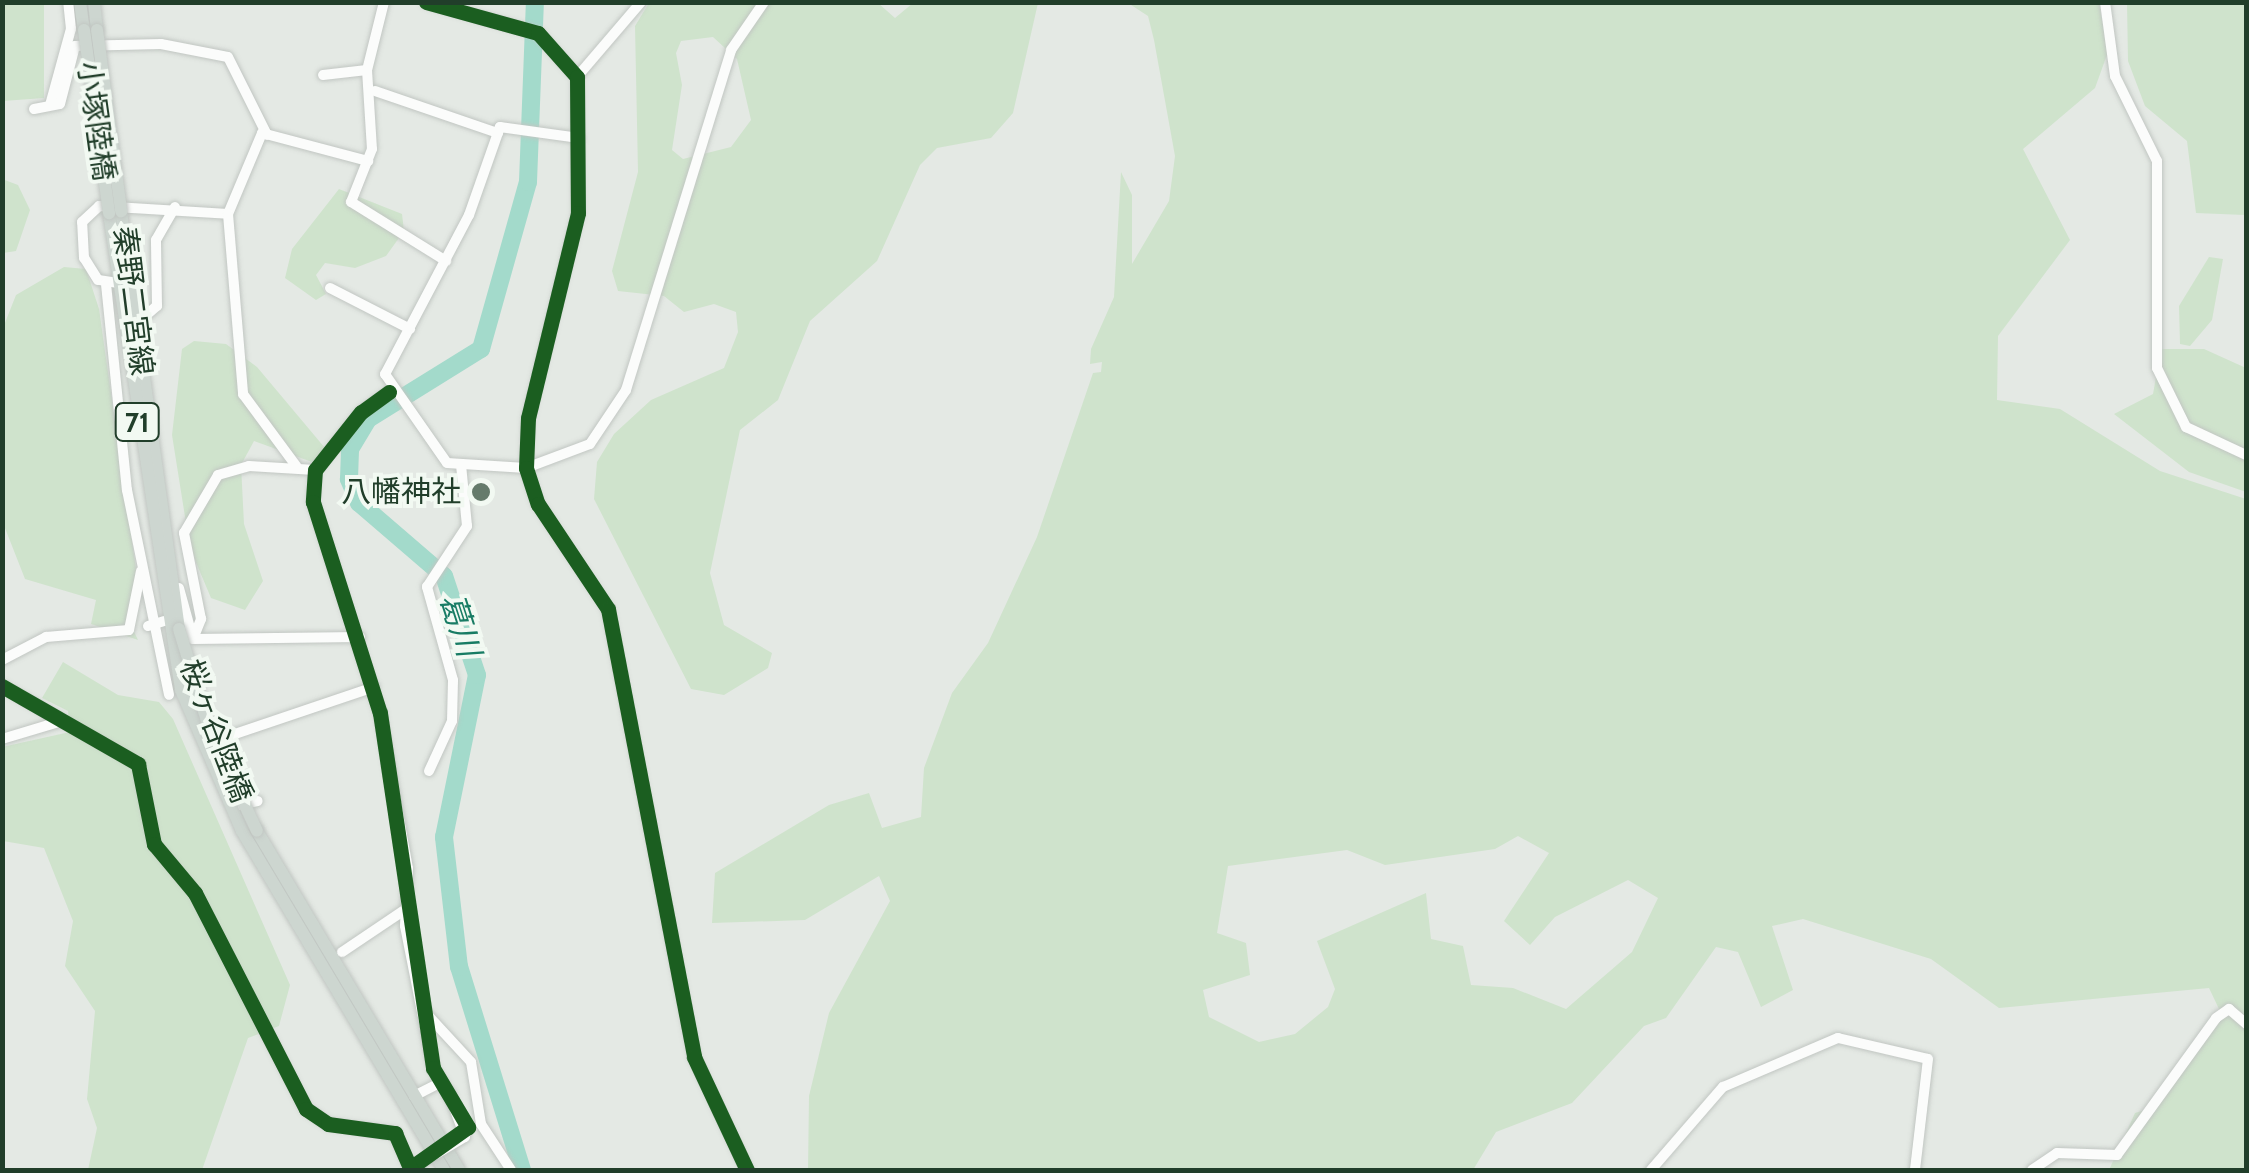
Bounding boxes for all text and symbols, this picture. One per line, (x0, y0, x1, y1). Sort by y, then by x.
street label: 小塚陸橋 (70, 59, 122, 183)
street label: 秦野二宮線 (106, 224, 160, 378)
road number: 71 (114, 399, 160, 445)
place label: 八幡神社 (341, 474, 461, 510)
marker: 八幡神社 (470, 481, 492, 503)
water label: 葛川 (432, 589, 488, 661)
street label: 桜ヶ谷陸橋 (172, 655, 260, 807)

